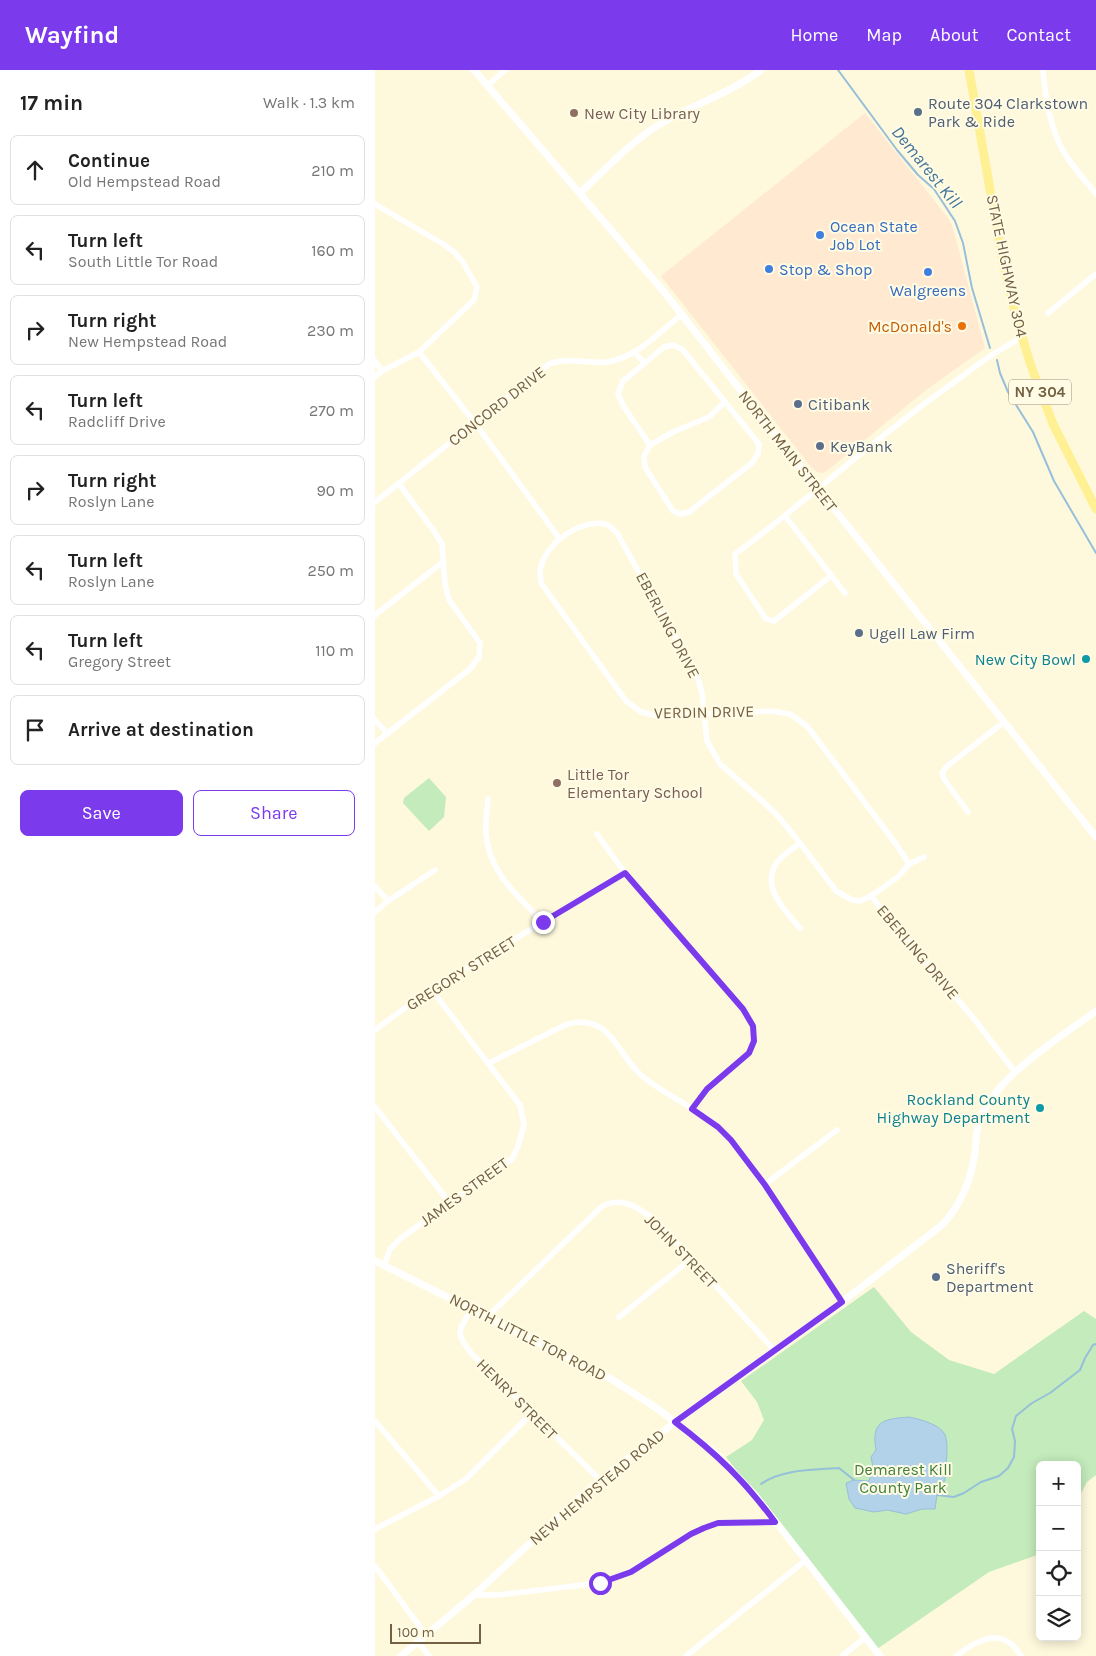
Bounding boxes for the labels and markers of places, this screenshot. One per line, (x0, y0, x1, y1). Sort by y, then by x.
place label: Route 304 Clarkstown Park & Ride (928, 94, 1088, 131)
place label: New City Library (584, 104, 700, 123)
marker: Route 304 Clarkstown Park & Ride (912, 106, 924, 118)
marker: New City Library (568, 107, 580, 119)
place label: Ocean State Job Lot (830, 217, 918, 254)
marker: Ocean State Job Lot (814, 229, 826, 241)
place label: Stop & Shop (779, 260, 872, 279)
marker: Stop & Shop (763, 263, 775, 275)
marker: Walgreens (922, 266, 934, 278)
place label: Walgreens (890, 281, 966, 300)
place label: McDonald's (868, 317, 952, 336)
marker: McDonald's (956, 320, 968, 332)
place label: Citibank (808, 395, 870, 414)
marker: Citibank (792, 398, 804, 410)
place label: KeyBank (830, 437, 893, 456)
marker: KeyBank (814, 440, 826, 452)
place label: Ugell Law Firm (869, 624, 975, 643)
marker: Ugell Law Firm (853, 627, 865, 639)
place label: New City Bowl (975, 650, 1076, 669)
marker: New City Bowl (1080, 653, 1092, 665)
place label: Little Tor Elementary School (567, 765, 703, 802)
marker: Little Tor Elementary School (551, 777, 563, 789)
place label: Rockland County Highway Department (877, 1090, 1031, 1127)
marker: Rockland County Highway Department (1034, 1102, 1046, 1114)
place label: Sheriff's Department (946, 1259, 1034, 1296)
marker: Sheriff's Department (930, 1271, 942, 1283)

